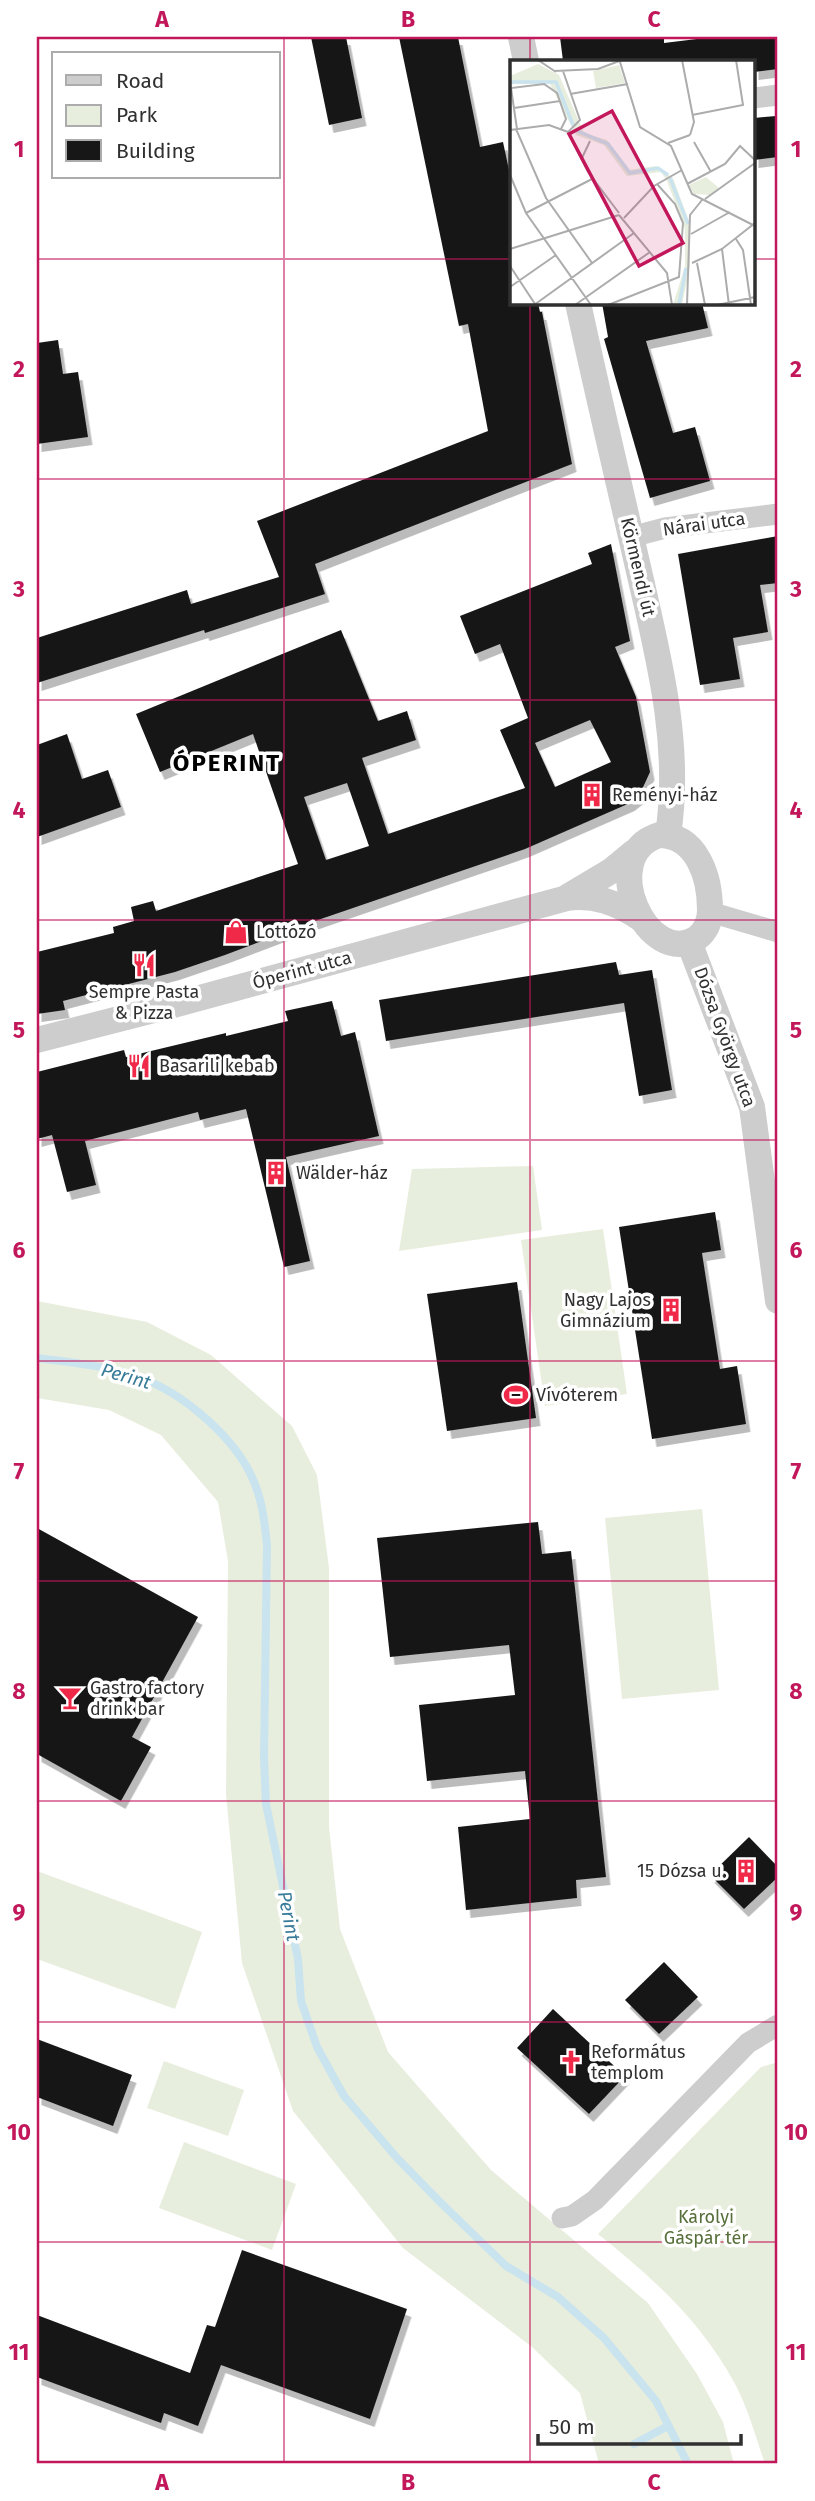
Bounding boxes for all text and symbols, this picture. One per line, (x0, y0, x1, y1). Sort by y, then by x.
text: A (154, 5, 169, 33)
text: B (401, 5, 415, 33)
text: C (647, 5, 661, 33)
legend (52, 52, 280, 178)
inset map (510, 60, 756, 304)
text: Road (116, 68, 164, 94)
text: Park (116, 102, 158, 128)
text: 1 (14, 135, 24, 163)
text: 1 (791, 135, 801, 163)
text: Building (116, 138, 195, 164)
text: 2 (13, 355, 25, 383)
text: 2 (790, 355, 802, 383)
street label: Nárai utca (661, 507, 747, 541)
street label: Körmendi út (616, 515, 660, 619)
text: 3 (12, 575, 25, 603)
text: 3 (789, 575, 802, 603)
district label: ÓPERINT (173, 749, 281, 777)
building icon: Reményi-ház (578, 781, 606, 809)
place label: Reményi-ház (612, 784, 718, 806)
text: 4 (13, 796, 26, 824)
text: 4 (790, 796, 803, 824)
shop icon: Lottózó (222, 918, 250, 946)
place label: Lottózó (256, 921, 316, 943)
street label: Óperint utca (250, 946, 354, 994)
restaurant icon: Sempre Pasta & Pizza (130, 951, 158, 979)
street label: Dózsa György utca (689, 964, 761, 1110)
place label: Sempre Pasta & Pizza (89, 981, 199, 1024)
text: 5 (13, 1016, 25, 1044)
text: 5 (790, 1016, 802, 1044)
restaurant icon: Basarili kebab (125, 1052, 153, 1080)
place label: Basarili kebab (159, 1055, 275, 1077)
building icon: Wälder-ház (262, 1159, 290, 1187)
place label: Wälder-ház (296, 1162, 388, 1184)
text: 6 (13, 1236, 26, 1264)
text: 6 (790, 1236, 803, 1264)
place label: Nagy Lajos Gimnázium (560, 1289, 651, 1332)
building icon: Nagy Lajos Gimnázium (657, 1296, 685, 1324)
water label: Perint (99, 1358, 154, 1394)
sports icon: Vívóterem (502, 1381, 530, 1409)
place label: Vívóterem (536, 1384, 618, 1406)
text: 7 (14, 1457, 25, 1485)
text: 7 (791, 1457, 802, 1485)
text: 8 (12, 1677, 26, 1705)
place label: Gastro factory drink bar (90, 1677, 204, 1720)
text: 8 (789, 1677, 803, 1705)
bar icon: Gastro factory drink bar (56, 1684, 84, 1712)
building icon: 15 Dózsa u. (732, 1857, 760, 1885)
place label: 15 Dózsa u. (637, 1860, 726, 1882)
water label: Perint (273, 1889, 305, 1943)
text: 9 (13, 1898, 26, 1926)
text: 9 (790, 1898, 803, 1926)
place label: Református templom (591, 2041, 685, 2084)
church icon: Református templom (557, 2048, 585, 2076)
text: 10 (7, 2118, 31, 2146)
text: 10 (784, 2118, 808, 2146)
park label: Károlyi Gáspár tér (664, 2206, 748, 2249)
text: 11 (9, 2338, 29, 2366)
text: 11 (786, 2338, 806, 2366)
scale bar (538, 2403, 742, 2447)
text: 50 m (549, 2414, 595, 2440)
text: A (154, 2468, 169, 2496)
text: B (401, 2468, 415, 2496)
text: C (647, 2468, 661, 2496)

